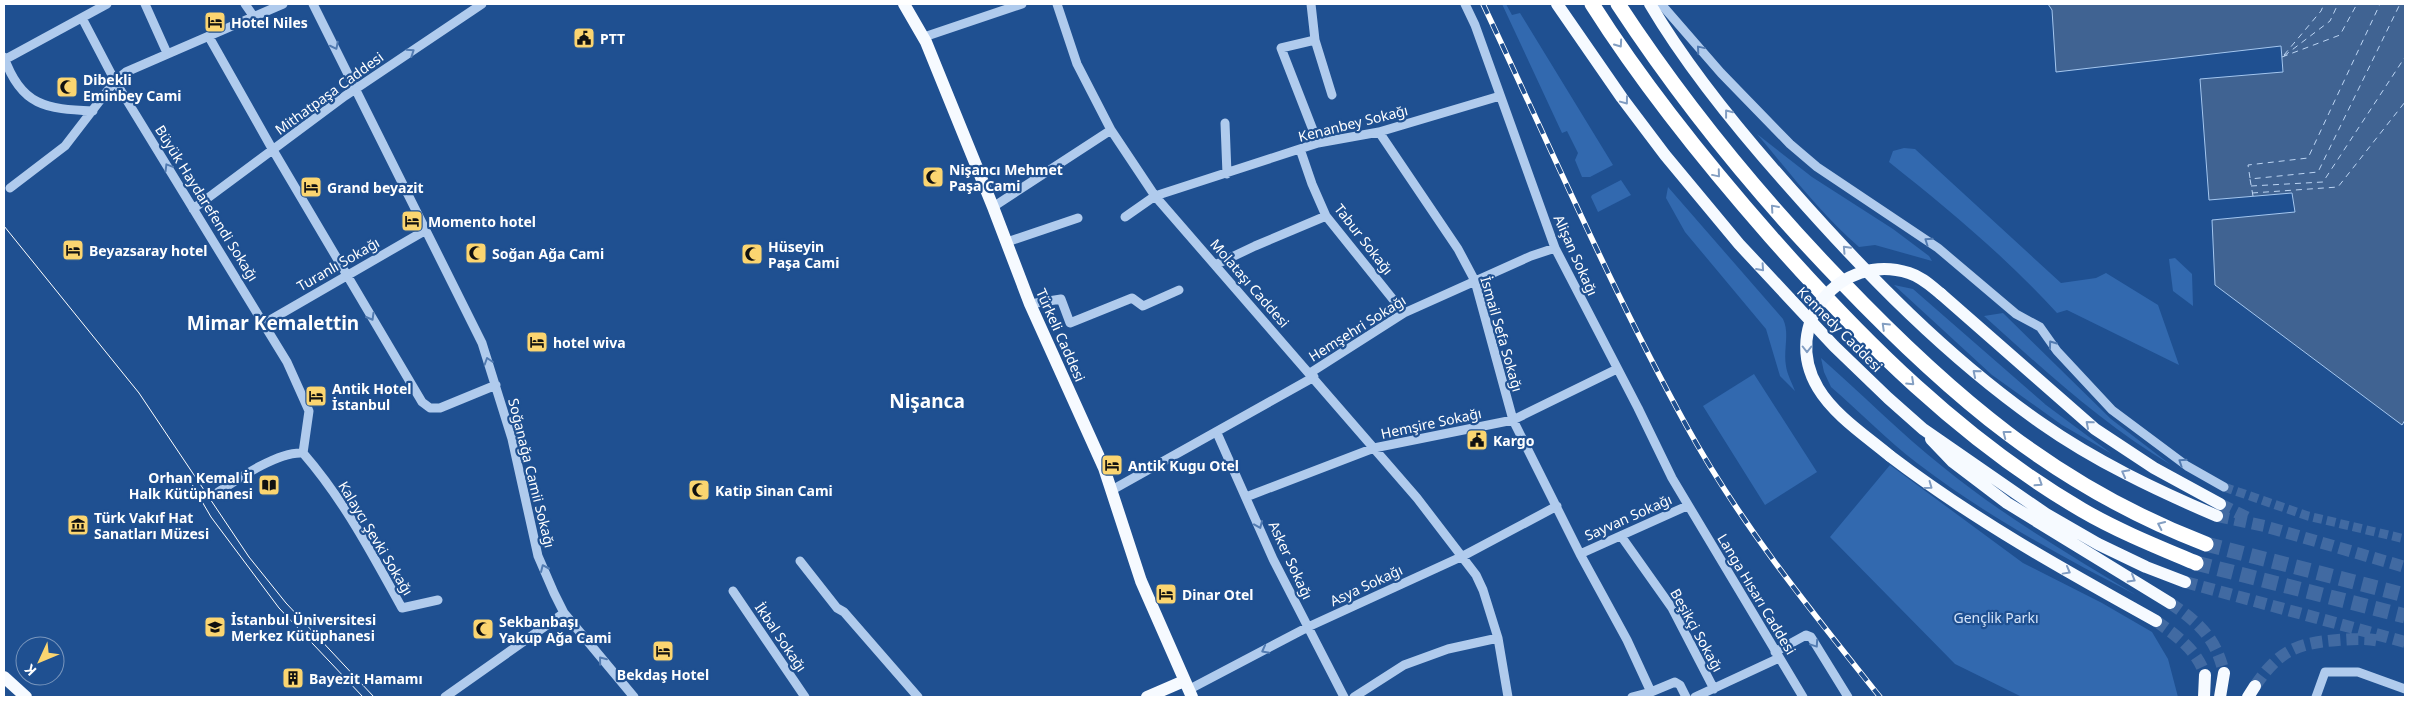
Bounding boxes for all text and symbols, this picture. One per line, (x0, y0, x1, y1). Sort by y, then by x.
hotel icon: Hotel Niles (203, 10, 227, 34)
place label: Hotel Niles (231, 13, 308, 32)
public building icon: PTT (572, 26, 596, 50)
place label: PTT (600, 29, 625, 48)
one-way arrow (1613, 38, 1622, 48)
one-way arrow (329, 41, 339, 50)
one-way arrow (1697, 45, 1706, 54)
street label: Mithatpaşa Caddesi (271, 47, 387, 139)
one-way arrow (406, 48, 415, 58)
place label: Dibekli Eminbey Cami (83, 70, 182, 105)
mosque icon: Dibekli Eminbey Cami (55, 75, 79, 99)
one-way arrow (1619, 95, 1628, 105)
street label: Kenanbey Sokağı (1296, 100, 1410, 146)
one-way arrow (1725, 110, 1733, 119)
street label: Büyük Haydarefendi Sokağı (151, 121, 263, 285)
place label: Nişancı Mehmet Paşa Cami (949, 160, 1063, 195)
one-way arrow (165, 163, 175, 172)
mosque icon: Nişancı Mehmet Paşa Cami (921, 165, 945, 189)
one-way arrow (1711, 168, 1719, 177)
hotel icon: Grand beyazit (299, 175, 323, 199)
place label: Grand beyazit (327, 178, 424, 197)
street label: Tabur Sokağı (1330, 200, 1398, 278)
one-way arrow (1771, 205, 1779, 214)
hotel icon: Momento hotel (400, 209, 424, 233)
place label: Momento hotel (428, 212, 536, 231)
street label: Alişan Sokağı (1550, 212, 1602, 298)
street label: Turanlı Sokağı (293, 233, 383, 295)
street label: Molataşı Caddesi (1206, 235, 1294, 331)
place label: Hüseyin Paşa Cami (768, 237, 839, 272)
hotel icon: Beyazsaray hotel (61, 238, 85, 262)
one-way arrow (1925, 238, 1934, 247)
place label: Beyazsaray hotel (89, 241, 208, 260)
mosque icon: Soğan Ağa Cami (464, 241, 488, 265)
mosque icon: Hüseyin Paşa Cami (740, 242, 764, 266)
place label: Soğan Ağa Cami (492, 244, 604, 263)
one-way arrow (1843, 245, 1852, 254)
one-way arrow (1755, 263, 1764, 272)
street label: İsmail Sefa Sokağı (1476, 274, 1528, 394)
street label: Kennedy Caddesi (1793, 282, 1887, 376)
street label: Türkeli Caddesi (1032, 286, 1090, 384)
street label: Hemşehri Sokağı (1305, 290, 1409, 366)
district label: Mimar Kemalettin (187, 310, 359, 336)
one-way arrow (364, 311, 374, 320)
one-way arrow (1882, 323, 1891, 332)
hotel icon: hotel wiva (525, 330, 549, 354)
place label: hotel wiva (553, 333, 626, 352)
one-way arrow (2049, 340, 2058, 350)
one-way arrow (1802, 346, 1812, 354)
one-way arrow (484, 357, 494, 366)
one-way arrow (1972, 370, 1981, 379)
one-way arrow (1906, 376, 1915, 385)
place label: Antik Hotel İstanbul (332, 379, 411, 414)
hotel icon: Antik Hotel İstanbul (304, 384, 328, 408)
district label: Nişanca (889, 388, 965, 414)
street label: Soğanağa Camii Sokağı (504, 396, 560, 550)
street label: Hemşire Sokağı (1379, 403, 1483, 443)
one-way arrow (2085, 421, 2094, 430)
public building icon: Kargo (1465, 428, 1489, 452)
place label: Kargo (1493, 431, 1535, 450)
one-way arrow (2003, 432, 2012, 440)
hotel icon: Antik Kugu Otel (1100, 453, 1124, 477)
place label: Antik Kugu Otel (1128, 456, 1239, 475)
one-way arrow (2178, 459, 2188, 468)
place label: Orhan Kemal İl Halk Kütüphanesi (129, 468, 253, 503)
one-way arrow (2121, 469, 2130, 479)
library icon: Orhan Kemal İl Halk Kütüphanesi (257, 473, 281, 497)
one-way arrow (2033, 476, 2042, 486)
street label: Kalaycı Şevki Sokağı (334, 477, 418, 599)
mosque icon: Katip Sinan Cami (687, 478, 711, 502)
one-way arrow (1923, 480, 1933, 489)
place label: Katip Sinan Cami (715, 481, 833, 500)
street label: Sayvan Sokağı (1581, 489, 1675, 545)
place label: Türk Vakıf Hat Sanatları Müzesi (94, 508, 209, 543)
museum icon: Türk Vakıf Hat Sanatları Müzesi (66, 513, 90, 537)
street label: Asker Sokağı (1265, 518, 1317, 602)
one-way arrow (1252, 520, 1263, 529)
one-way arrow (2157, 521, 2166, 532)
street label: Langa Hısarı Caddesi (1713, 530, 1801, 658)
street label: Asya Sokağı (1327, 560, 1405, 610)
one-way arrow (539, 564, 550, 573)
one-way arrow (2062, 565, 2071, 575)
one-way arrow (2126, 573, 2135, 583)
hotel icon: Dinar Otel (1154, 582, 1178, 606)
place label: Dinar Otel (1182, 585, 1254, 604)
street label: Beşikçi Sokağı (1666, 585, 1728, 675)
street label: İkbal Sokağı (751, 599, 811, 675)
park label: Gençlik Parkı (1954, 608, 2039, 627)
place label: İstanbul Üniversitesi Merkez Kütüphanesi (231, 610, 376, 645)
place label: Sekbanbaşı Yakup Ağa Cami (499, 612, 612, 647)
school or university icon: İstanbul Üniversitesi Merkez Kütüphanesi (203, 615, 227, 639)
mosque icon: Sekbanbaşı Yakup Ağa Cami (471, 617, 495, 641)
north arrow (15, 636, 65, 686)
one-way arrow (1809, 638, 1818, 648)
hotel icon: Bekdaş Hotel (651, 639, 675, 663)
one-way arrow (1261, 644, 1270, 654)
one-way arrow (600, 657, 608, 666)
text: K (20, 660, 40, 680)
place label: Bekdaş Hotel (617, 665, 709, 684)
building icon: Bayezit Hamamı (281, 666, 305, 690)
place label: Bayezit Hamamı (309, 669, 423, 688)

